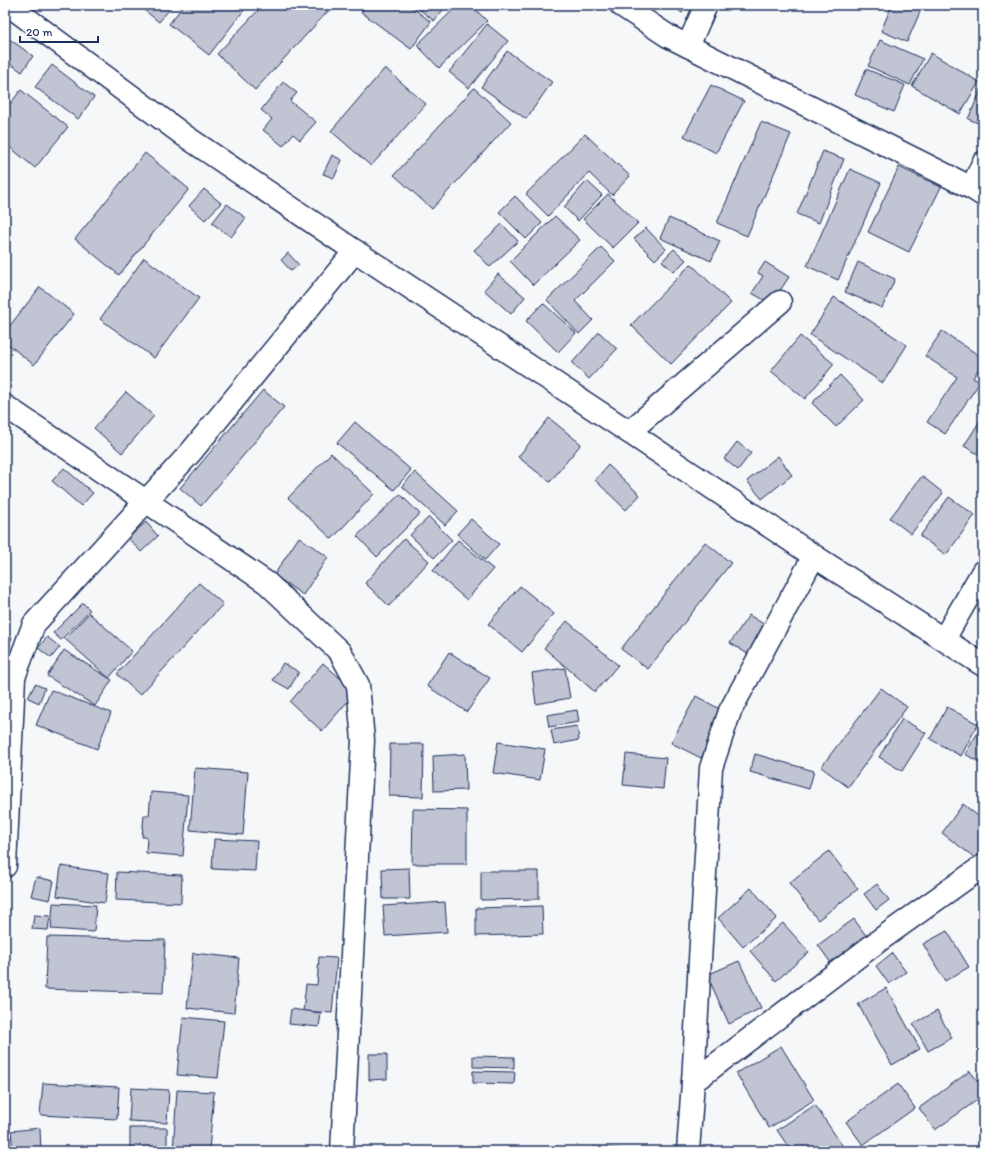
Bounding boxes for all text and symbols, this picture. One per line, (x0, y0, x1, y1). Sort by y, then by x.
scale bar (20, 18, 98, 44)
text: 20 m (26, 25, 53, 39)

